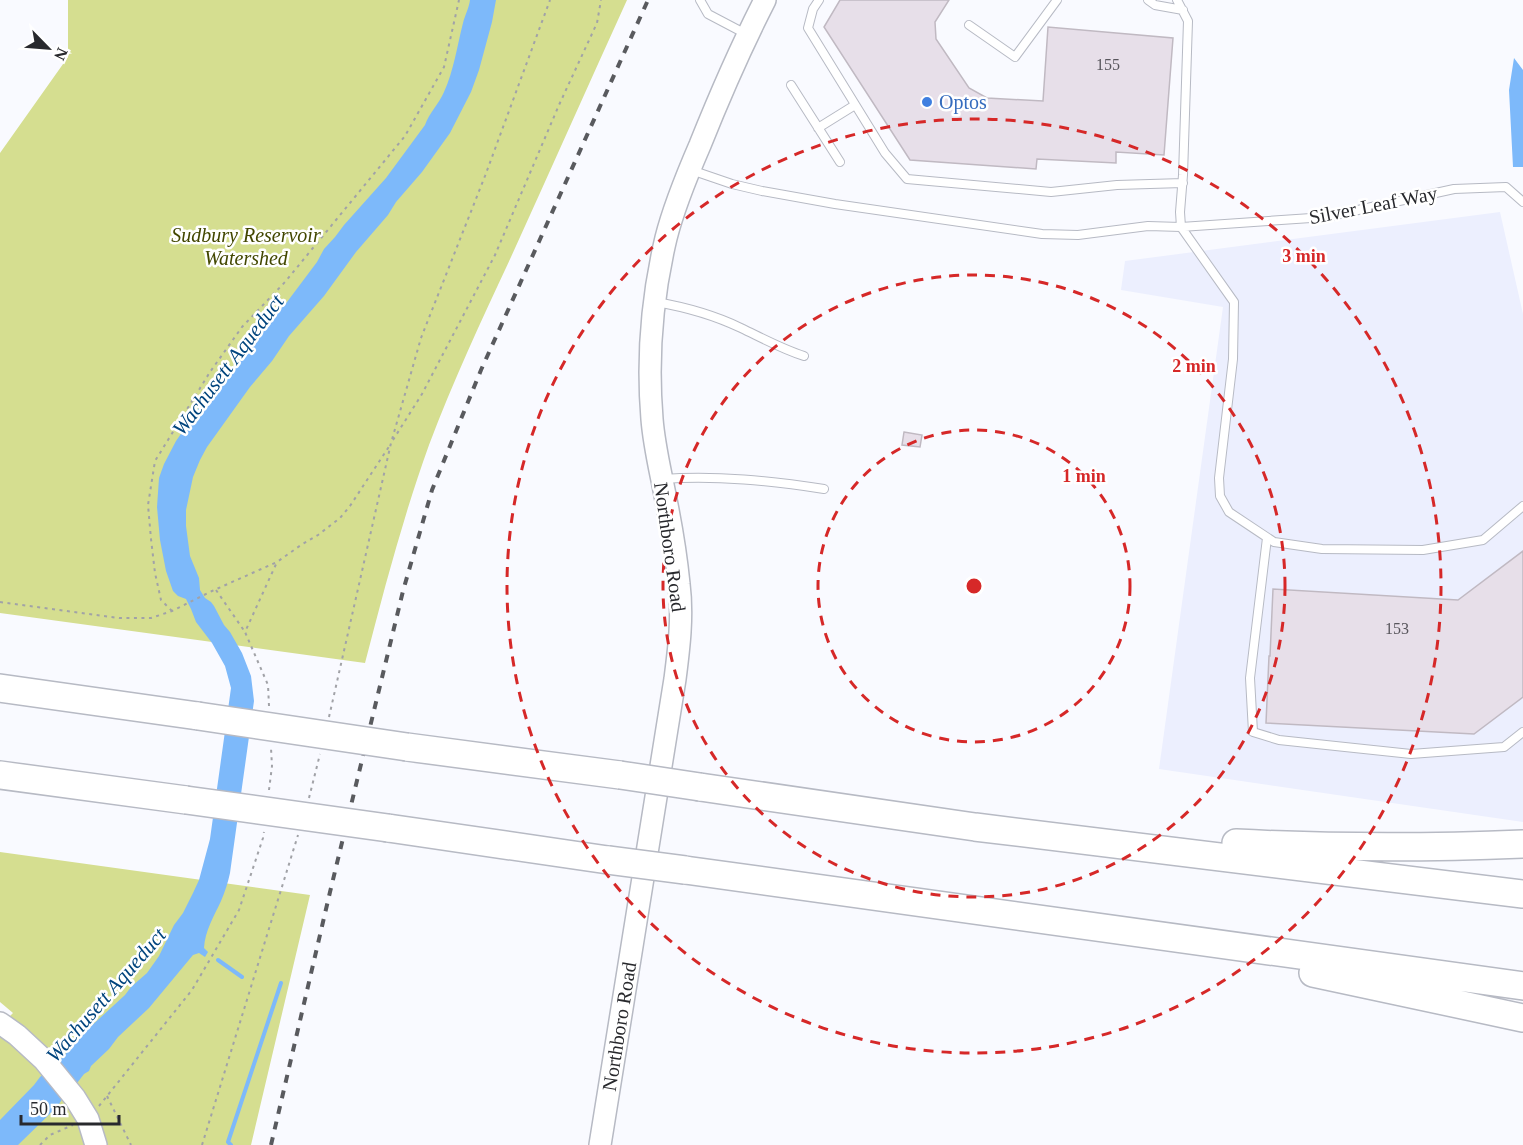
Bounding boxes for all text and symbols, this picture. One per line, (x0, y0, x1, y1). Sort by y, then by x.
north arrow (18, 18, 78, 78)
text: N (51, 45, 71, 63)
house number: 155 (1096, 56, 1120, 73)
place label: Optos (939, 91, 987, 114)
marker: Optos (920, 95, 934, 109)
street label: Silver Leaf Way (1307, 182, 1439, 229)
park label: Sudbury Reservoir Watershed (171, 224, 321, 269)
text: 3 min (1282, 246, 1326, 266)
water label: Wachusett Aqueduct (167, 289, 289, 440)
text: 2 min (1172, 356, 1216, 376)
text: 1 min (1062, 466, 1106, 486)
street label: Northboro Road (650, 481, 690, 613)
centre of rings (964, 576, 984, 596)
house number: 153 (1385, 620, 1409, 637)
water label: Wachusett Aqueduct (41, 922, 171, 1067)
street label: Northboro Road (598, 960, 640, 1093)
scale bar (21, 1088, 118, 1126)
text: 50 m (30, 1099, 67, 1119)

